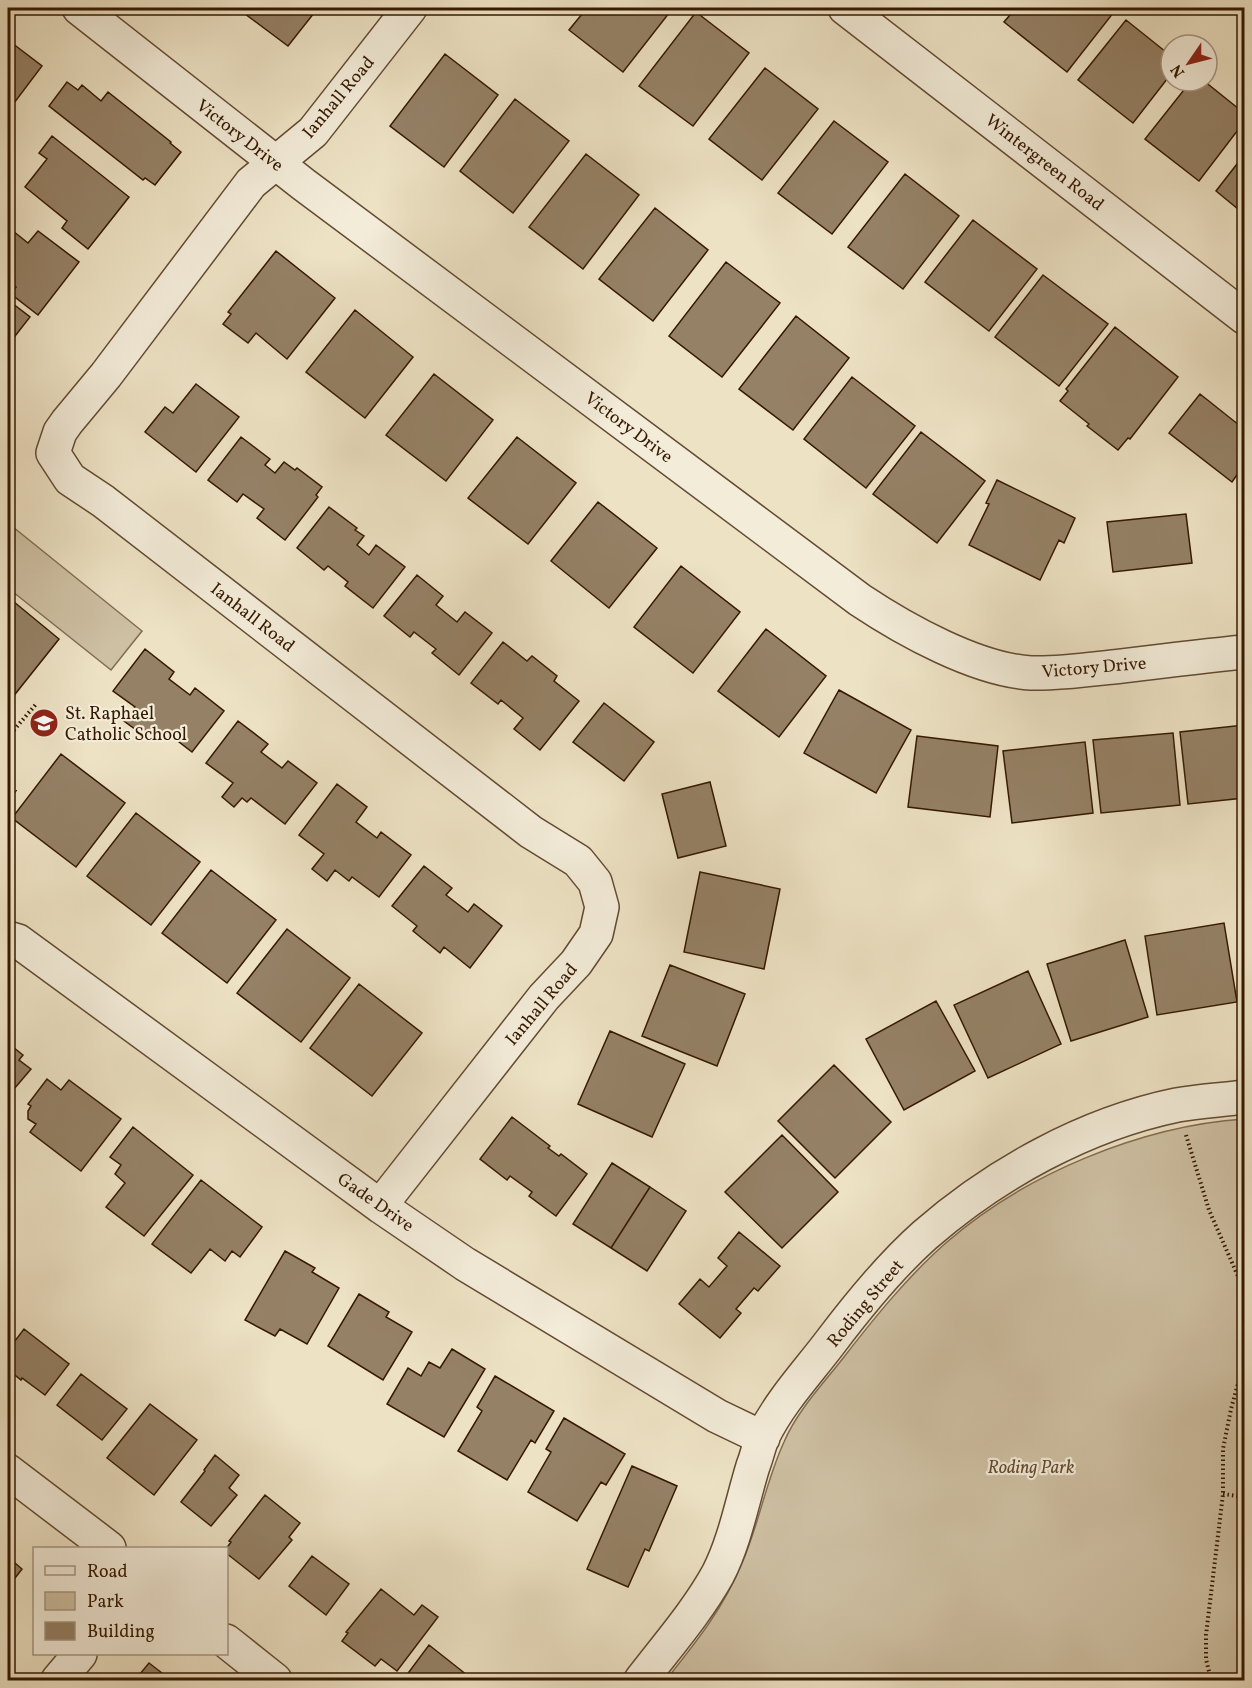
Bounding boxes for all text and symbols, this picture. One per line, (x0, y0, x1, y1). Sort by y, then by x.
north arrow (1159, 33, 1219, 93)
street label: Ianhall Road (297, 51, 381, 145)
text: N (1166, 59, 1191, 82)
street label: Victory Drive (190, 94, 288, 178)
street label: Wintergreen Road (979, 109, 1109, 218)
street label: Victory Drive (579, 387, 678, 470)
street label: Ianhall Road (205, 577, 299, 659)
street label: Victory Drive (1041, 651, 1147, 686)
place label: St. Raphael Catholic School (65, 702, 187, 748)
school or university icon: St. Raphael Catholic School (28, 707, 60, 739)
street label: Ianhall Road (500, 958, 584, 1052)
street label: Gade Drive (332, 1168, 419, 1239)
street label: Roding Street (822, 1255, 910, 1353)
park label: Roding Park (988, 1456, 1074, 1481)
legend (33, 1547, 228, 1655)
text: Road (87, 1560, 128, 1585)
text: Park (87, 1590, 124, 1615)
text: Building (87, 1620, 155, 1645)

